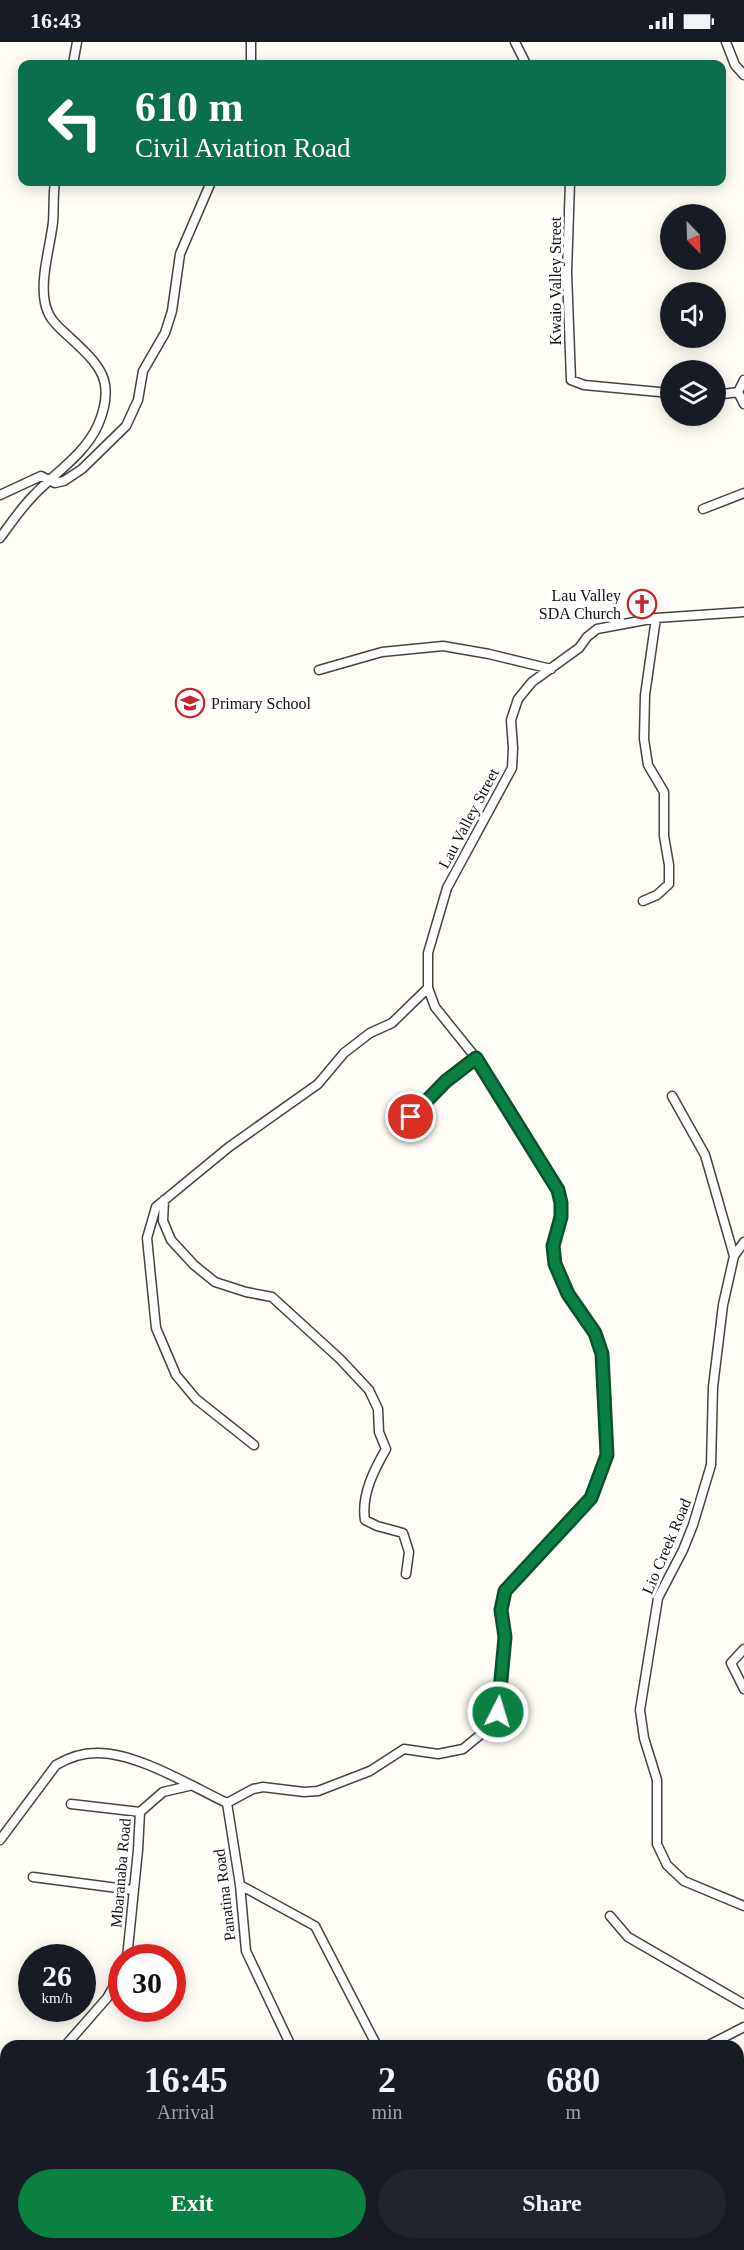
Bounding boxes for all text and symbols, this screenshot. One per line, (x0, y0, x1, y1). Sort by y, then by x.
text: 16:43 (30, 8, 81, 33)
icon: left (36, 84, 114, 162)
text: 610 m (135, 84, 244, 130)
text: Civil Aviation Road (135, 133, 351, 163)
north arrow (660, 204, 726, 270)
map controls (660, 204, 726, 426)
street label: Kwaio Valley Street (547, 216, 565, 345)
button: sound (660, 282, 726, 348)
button: layers (660, 360, 726, 426)
place label: Lau Valley SDA Church (539, 587, 621, 622)
church icon: Lau Valley SDA Church (626, 588, 658, 620)
school or university icon: Primary School (174, 687, 206, 719)
place label: Primary School (211, 695, 312, 713)
street label: Lau Valley Street (435, 765, 503, 872)
pin (385, 1091, 436, 1142)
icon: arrive (394, 1100, 427, 1133)
street label: Lio Creek Road (639, 1496, 694, 1597)
position arrow (466, 1680, 530, 1744)
street label: Mbaranaba Road (107, 1818, 134, 1928)
street label: Panatina Road (210, 1848, 239, 1942)
speed limit sign: 30 (108, 1944, 186, 2022)
text: 26 (42, 1959, 72, 1992)
text: km/h (42, 1990, 72, 2006)
text: 16:45 (144, 2060, 228, 2100)
text: 2 (378, 2060, 396, 2100)
text: 680 (546, 2060, 600, 2100)
text: Arrival (157, 2101, 215, 2123)
text: min (371, 2101, 403, 2123)
text: m (566, 2101, 581, 2123)
button: Exit (18, 2169, 366, 2238)
button: Share (378, 2169, 726, 2238)

